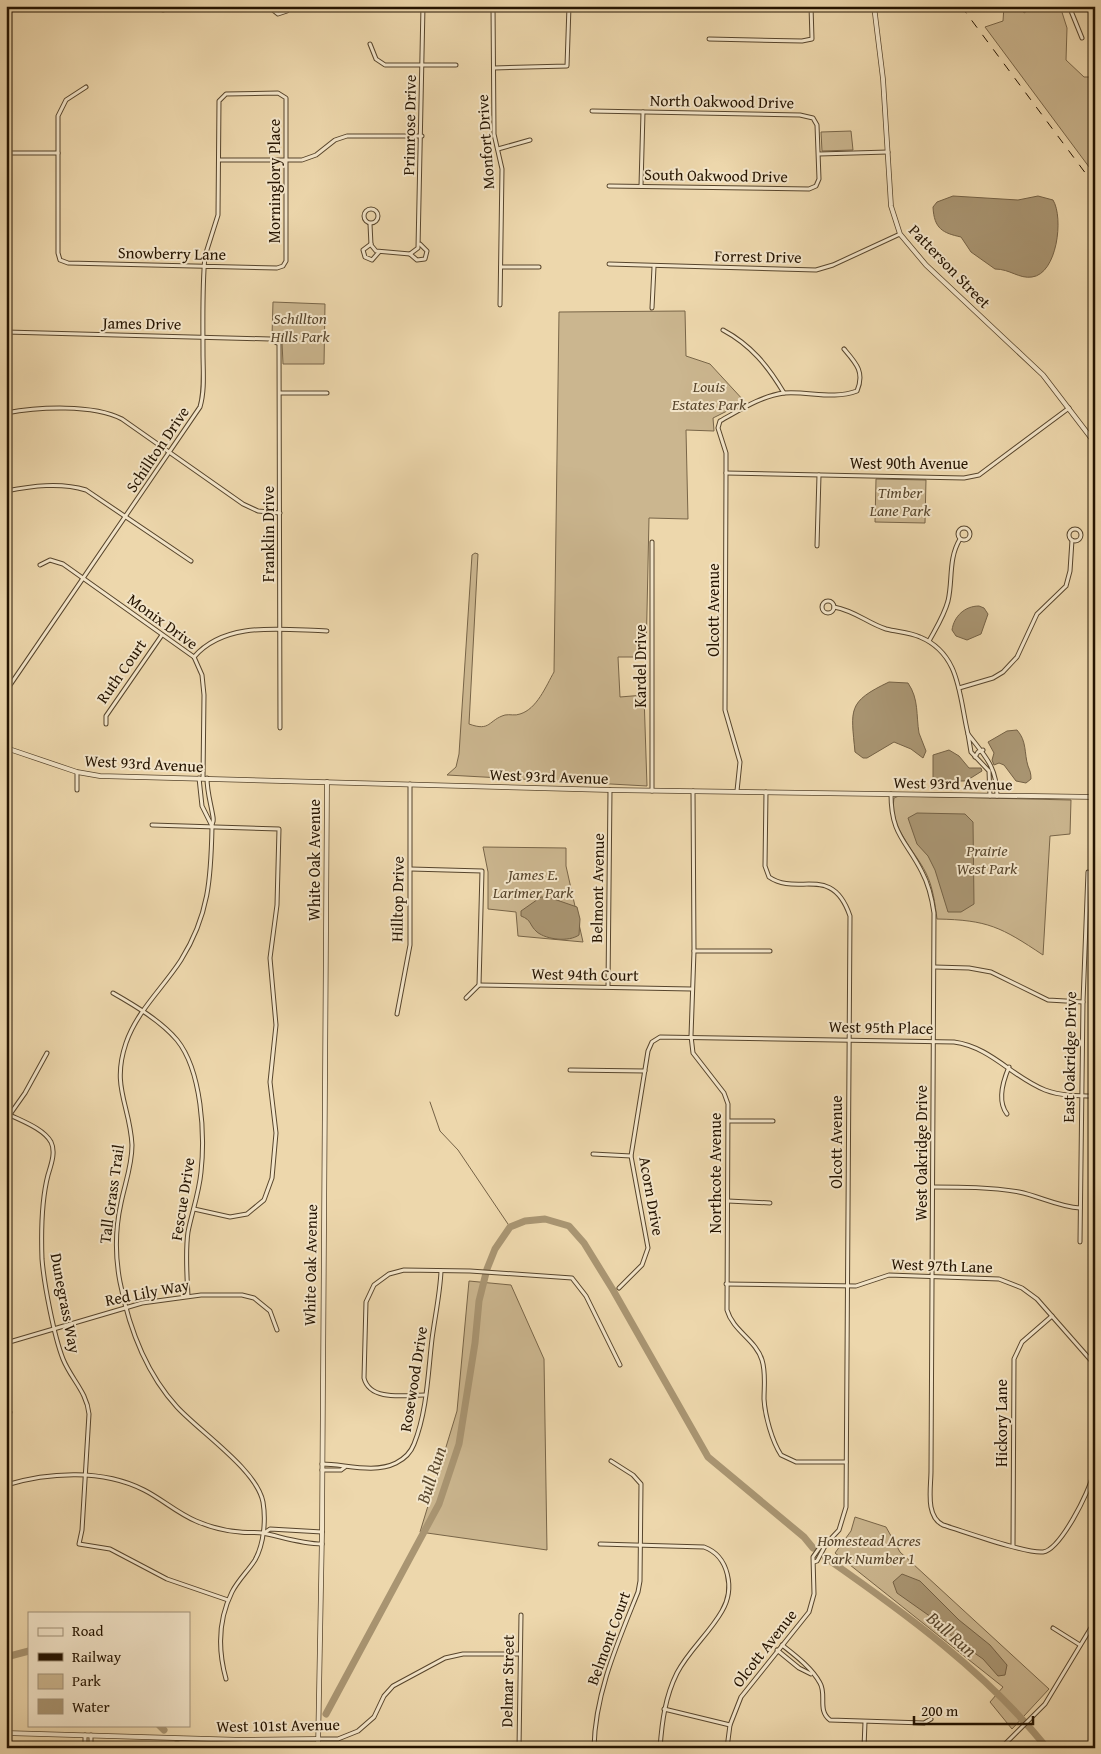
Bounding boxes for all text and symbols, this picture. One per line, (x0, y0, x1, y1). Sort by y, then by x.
street label: Primrose Drive (396, 75, 422, 175)
street label: North Oakwood Drive (650, 88, 794, 114)
street label: Monfort Drive (470, 94, 500, 190)
street label: Morninglory Place (262, 119, 286, 243)
street label: South Oakwood Drive (644, 162, 788, 188)
street label: Patterson Street (903, 218, 997, 314)
street label: Snowberry Lane (118, 240, 226, 266)
street label: Forrest Drive (714, 243, 802, 269)
park label: Schillton Hills Park (269, 306, 330, 348)
street label: James Drive (100, 310, 182, 336)
park label: Louis Estates Park (671, 374, 747, 416)
street label: Schillton Drive (119, 401, 195, 497)
street label: West 90th Avenue (850, 451, 968, 475)
park label: Timber Lane Park (869, 480, 931, 522)
street label: Franklin Drive (256, 486, 280, 582)
street label: Olcott Avenue (701, 563, 725, 657)
street label: Monix Drive (123, 587, 203, 655)
street label: Kardel Drive (628, 624, 652, 708)
street label: Ruth Court (90, 634, 152, 708)
street label: West 93rd Avenue (84, 748, 204, 778)
street label: West 93rd Avenue (489, 762, 609, 790)
street label: West 93rd Avenue (893, 770, 1013, 796)
street label: White Oak Avenue (302, 799, 326, 921)
street label: Belmont Avenue (584, 833, 610, 943)
park label: Prairie West Park (957, 838, 1018, 880)
street label: Hilltop Drive (384, 856, 410, 942)
park label: James E. Larimer Park (492, 862, 574, 904)
street label: West 94th Court (531, 961, 639, 987)
street label: East Oakridge Drive (1056, 991, 1082, 1123)
street label: West 95th Place (828, 1014, 934, 1040)
street label: West Oakridge Drive (909, 1085, 933, 1221)
street label: Olcott Avenue (824, 1095, 848, 1189)
street label: Northcote Avenue (703, 1113, 727, 1233)
street label: Tall Grass Trail (92, 1142, 130, 1245)
street label: Acorn Drive (633, 1155, 671, 1237)
street label: Fescue Drive (164, 1156, 200, 1242)
street label: White Oak Avenue (297, 1204, 323, 1326)
street label: Dunegrass Way (45, 1251, 87, 1355)
street label: West 97th Lane (891, 1251, 993, 1279)
street label: Red Lily Way (103, 1272, 191, 1312)
street label: Rosewood Drive (393, 1324, 433, 1434)
street label: Hickory Lane (989, 1379, 1013, 1467)
water label: Bull Run (409, 1443, 453, 1508)
park label: Homestead Acres Park Number 1 (816, 1528, 921, 1570)
street label: Belmont Court (580, 1587, 636, 1688)
street label: Olcott Avenue (726, 1604, 802, 1692)
water label: Bull Run (920, 1604, 983, 1663)
legend (28, 1612, 190, 1726)
text: Road (72, 1620, 103, 1641)
street label: Delmar Street (494, 1634, 520, 1728)
text: Railway (72, 1646, 122, 1667)
text: Park (72, 1670, 101, 1691)
scale bar (914, 1694, 1032, 1726)
text: Water (72, 1696, 110, 1717)
text: 200 m (921, 1700, 959, 1721)
street label: West 101st Avenue (216, 1712, 340, 1738)

